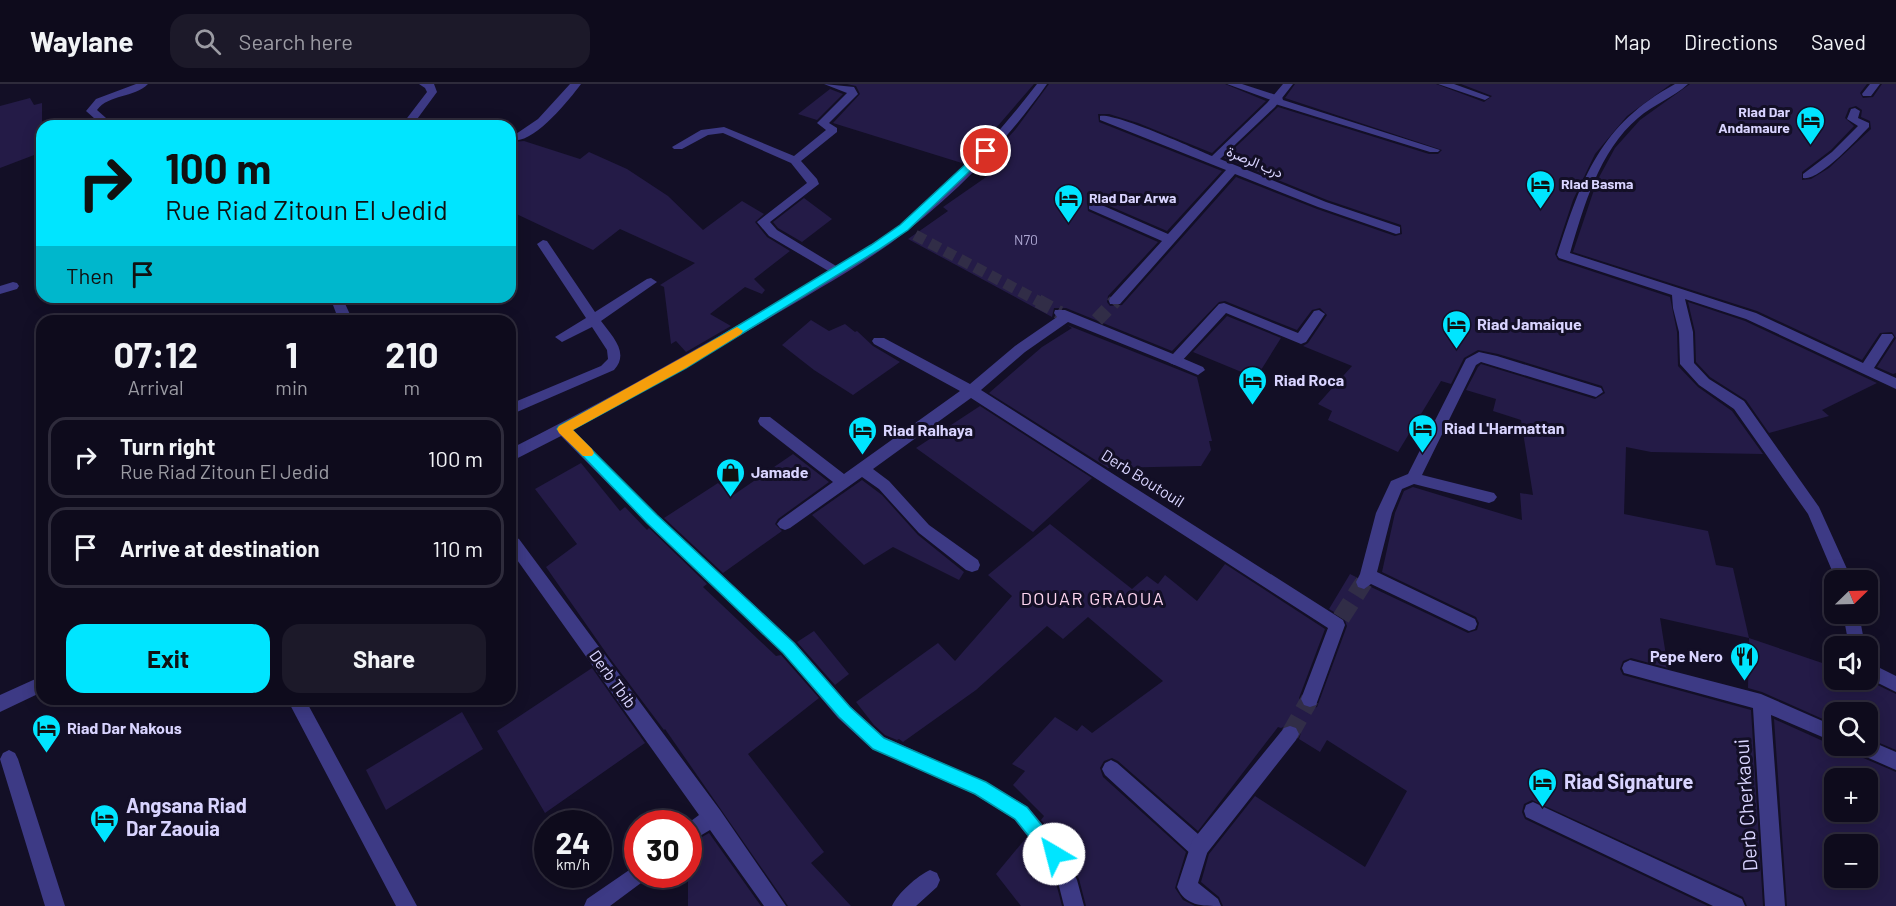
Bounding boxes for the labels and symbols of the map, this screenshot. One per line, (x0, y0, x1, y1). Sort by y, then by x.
place label: Riad Dar Andamaure (1718, 103, 1791, 136)
hotel icon: Riad Dar Andamaure (1795, 104, 1827, 146)
pin (960, 125, 1011, 176)
street label: درب الرصرة (1224, 142, 1286, 182)
hotel icon: Riad Basma (1524, 168, 1556, 210)
place label: Riad Basma (1561, 175, 1633, 192)
hotel icon: Riad Dar Arwa (1052, 182, 1084, 224)
place label: Riad Dar Arwa (1089, 189, 1176, 206)
house number: N70 (1014, 231, 1038, 248)
hotel icon: Riad Jamaique (1440, 308, 1472, 350)
place label: Riad Jamaique (1477, 314, 1582, 333)
hotel icon: Riad Roca (1237, 364, 1269, 406)
place label: Riad Roca (1274, 370, 1344, 389)
hotel icon: Riad L'Harmattan (1407, 412, 1439, 454)
hotel icon: Riad Ralhaya (846, 414, 878, 456)
place label: Riad L'Harmattan (1444, 418, 1564, 437)
place label: Riad Ralhaya (883, 420, 973, 439)
street label: Derb Boutouil (1098, 445, 1188, 511)
shop icon: Jamade (714, 456, 746, 498)
place label: Jamade (751, 462, 809, 481)
north arrow (1824, 570, 1878, 624)
district label: DOUAR GRAOUA (1021, 587, 1165, 609)
restaurant icon: Pepe Nero (1728, 640, 1760, 682)
street label: Derb Tbib (586, 646, 641, 711)
place label: Pepe Nero (1650, 646, 1723, 665)
hotel icon: Riad Dar Nakous (30, 712, 62, 754)
place label: Riad Dar Nakous (67, 718, 182, 737)
street label: Derb Cherkaoui (1728, 738, 1762, 872)
hotel icon: Riad Signature (1527, 766, 1559, 808)
place label: Riad Signature (1564, 769, 1694, 793)
place label: Angsana Riad Dar Zaouia (126, 793, 247, 840)
hotel icon: Angsana Riad Dar Zaouia (89, 802, 121, 844)
speed limit sign: 30 (624, 810, 702, 888)
position arrow (1022, 822, 1086, 886)

